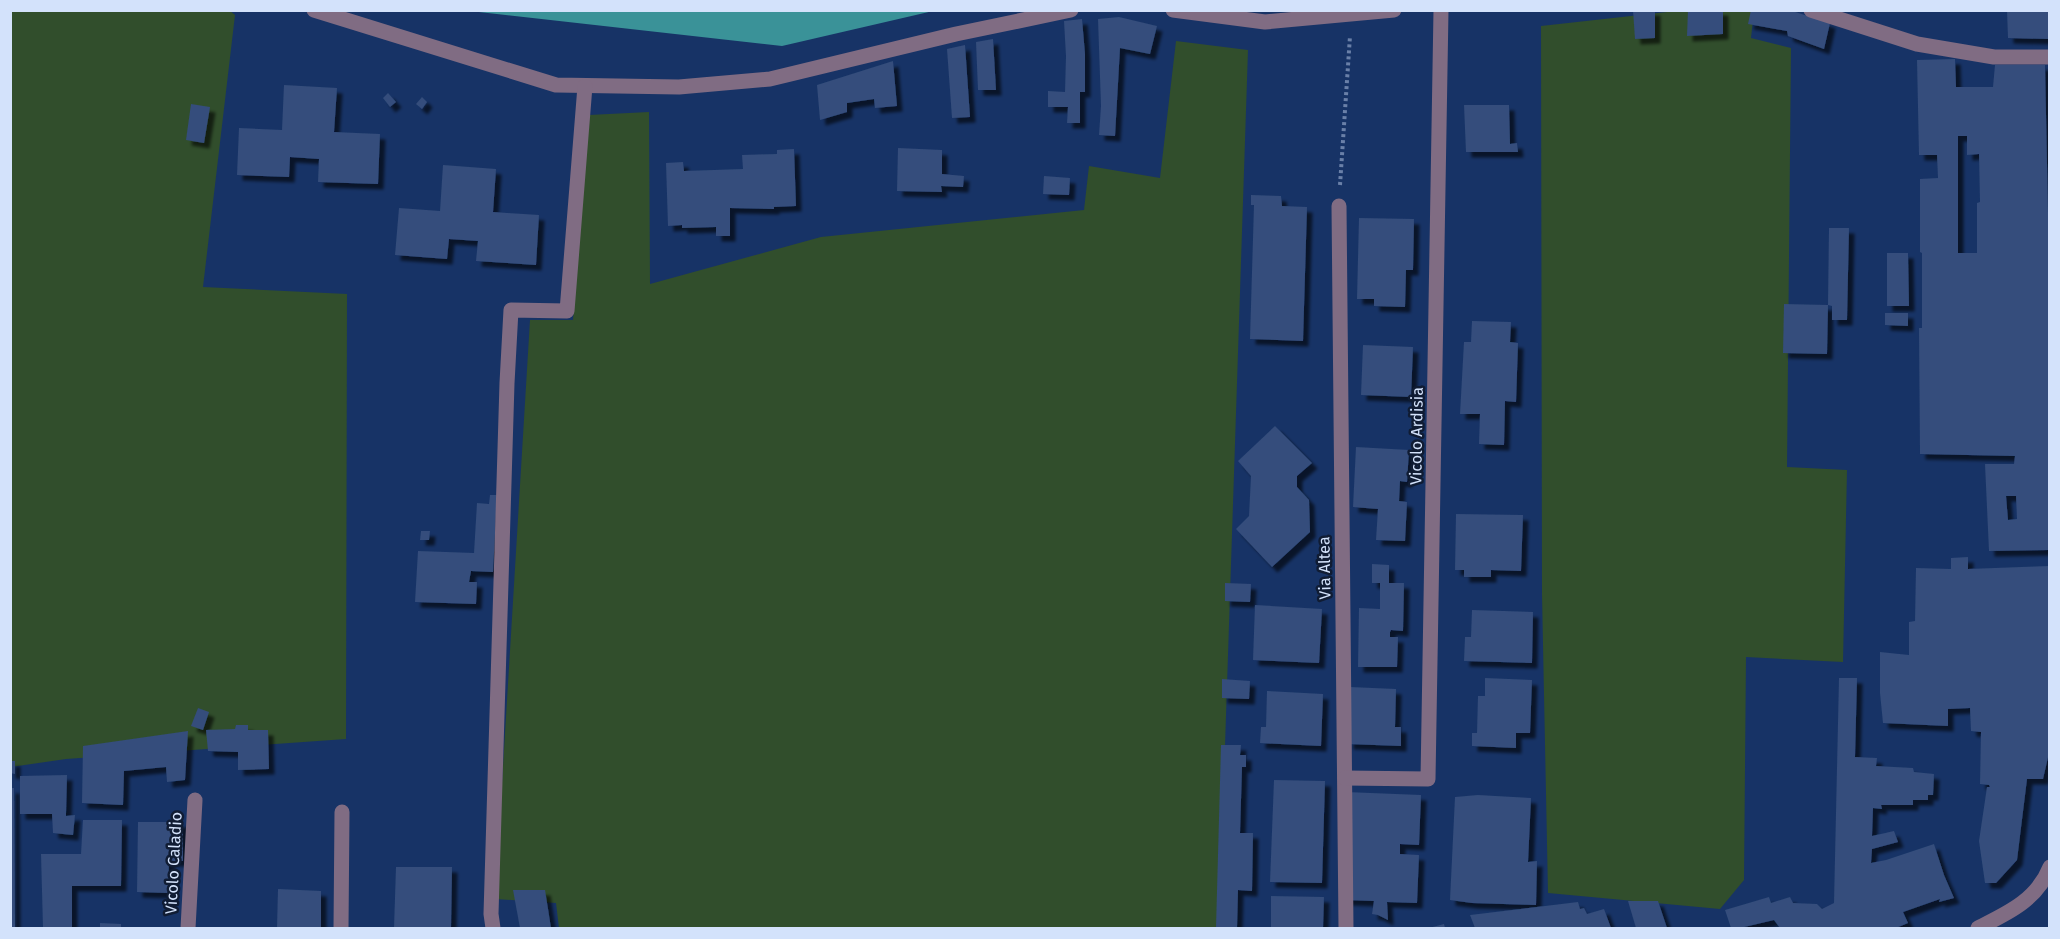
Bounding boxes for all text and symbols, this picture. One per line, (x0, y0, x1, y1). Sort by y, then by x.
street label: Vicolo Ardisia (1406, 387, 1427, 485)
street label: Via Altea (1314, 536, 1335, 600)
street label: Vicolo Caladio (161, 811, 186, 915)

